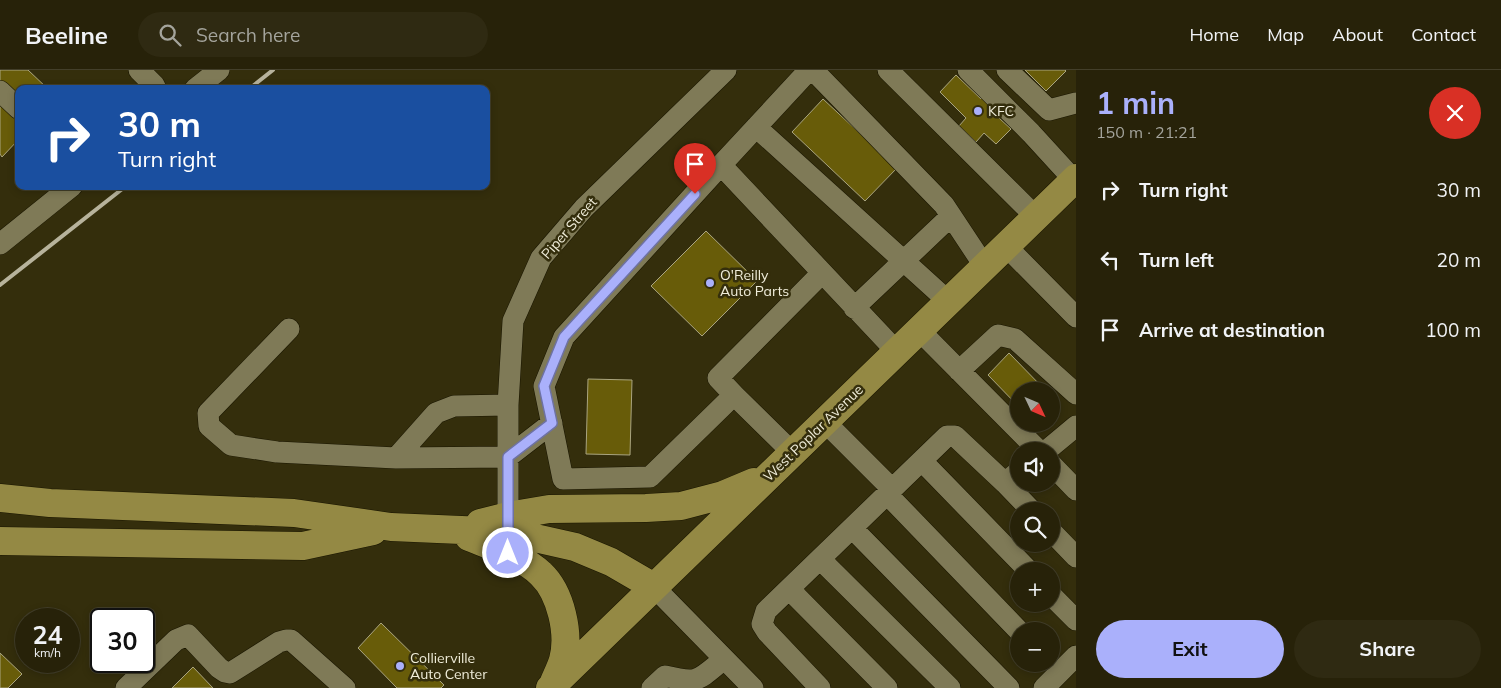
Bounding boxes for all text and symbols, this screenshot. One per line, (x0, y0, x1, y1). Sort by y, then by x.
search box (138, 12, 488, 57)
text: Beeline (25, 20, 108, 50)
icon: search (156, 21, 184, 49)
text: Search here (196, 23, 300, 47)
text: Home (1189, 23, 1239, 46)
text: Map (1267, 23, 1304, 46)
text: About (1332, 23, 1383, 46)
text: Contact (1411, 23, 1476, 46)
text: 1 min (1096, 84, 1175, 122)
button: close (1429, 87, 1481, 139)
text: 30 m (118, 102, 201, 146)
place label: KFC (988, 102, 1014, 120)
icon: right (35, 105, 100, 170)
marker: KFC (972, 105, 984, 117)
text: 150 m · 21:21 (1096, 122, 1197, 142)
pin (674, 143, 716, 194)
text: Turn right (118, 145, 216, 173)
icon: arrive (681, 150, 709, 178)
icon: right (1096, 176, 1124, 204)
text: Turn right (1139, 178, 1228, 202)
text: 30 m (1437, 178, 1481, 202)
street label: Piper Street (537, 193, 601, 263)
icon: left (1096, 246, 1124, 274)
text: Turn left (1139, 248, 1214, 272)
text: 20 m (1437, 248, 1481, 272)
place label: O'Reilly Auto Parts (720, 266, 789, 300)
marker: O'Reilly Auto Parts (704, 277, 716, 289)
icon: arrive (1096, 316, 1124, 344)
text: Arrive at destination (1139, 318, 1325, 342)
text: 100 m (1425, 318, 1481, 342)
street label: West Poplar Avenue (759, 381, 867, 485)
north arrow (1010, 382, 1060, 432)
map controls (1010, 382, 1060, 672)
button: sound (1010, 442, 1060, 492)
button: search (1010, 502, 1060, 552)
position arrow (481, 526, 533, 578)
button: + (1010, 562, 1060, 612)
speed limit sign: 30 (90, 608, 155, 673)
text: 24 (32, 619, 63, 650)
button: Exit (1096, 620, 1284, 678)
button: Share (1294, 620, 1481, 678)
button: − (1010, 622, 1060, 672)
text: km/h (34, 645, 61, 660)
place label: Collierville Auto Center (410, 649, 488, 683)
marker: Collierville Auto Center (394, 660, 406, 672)

